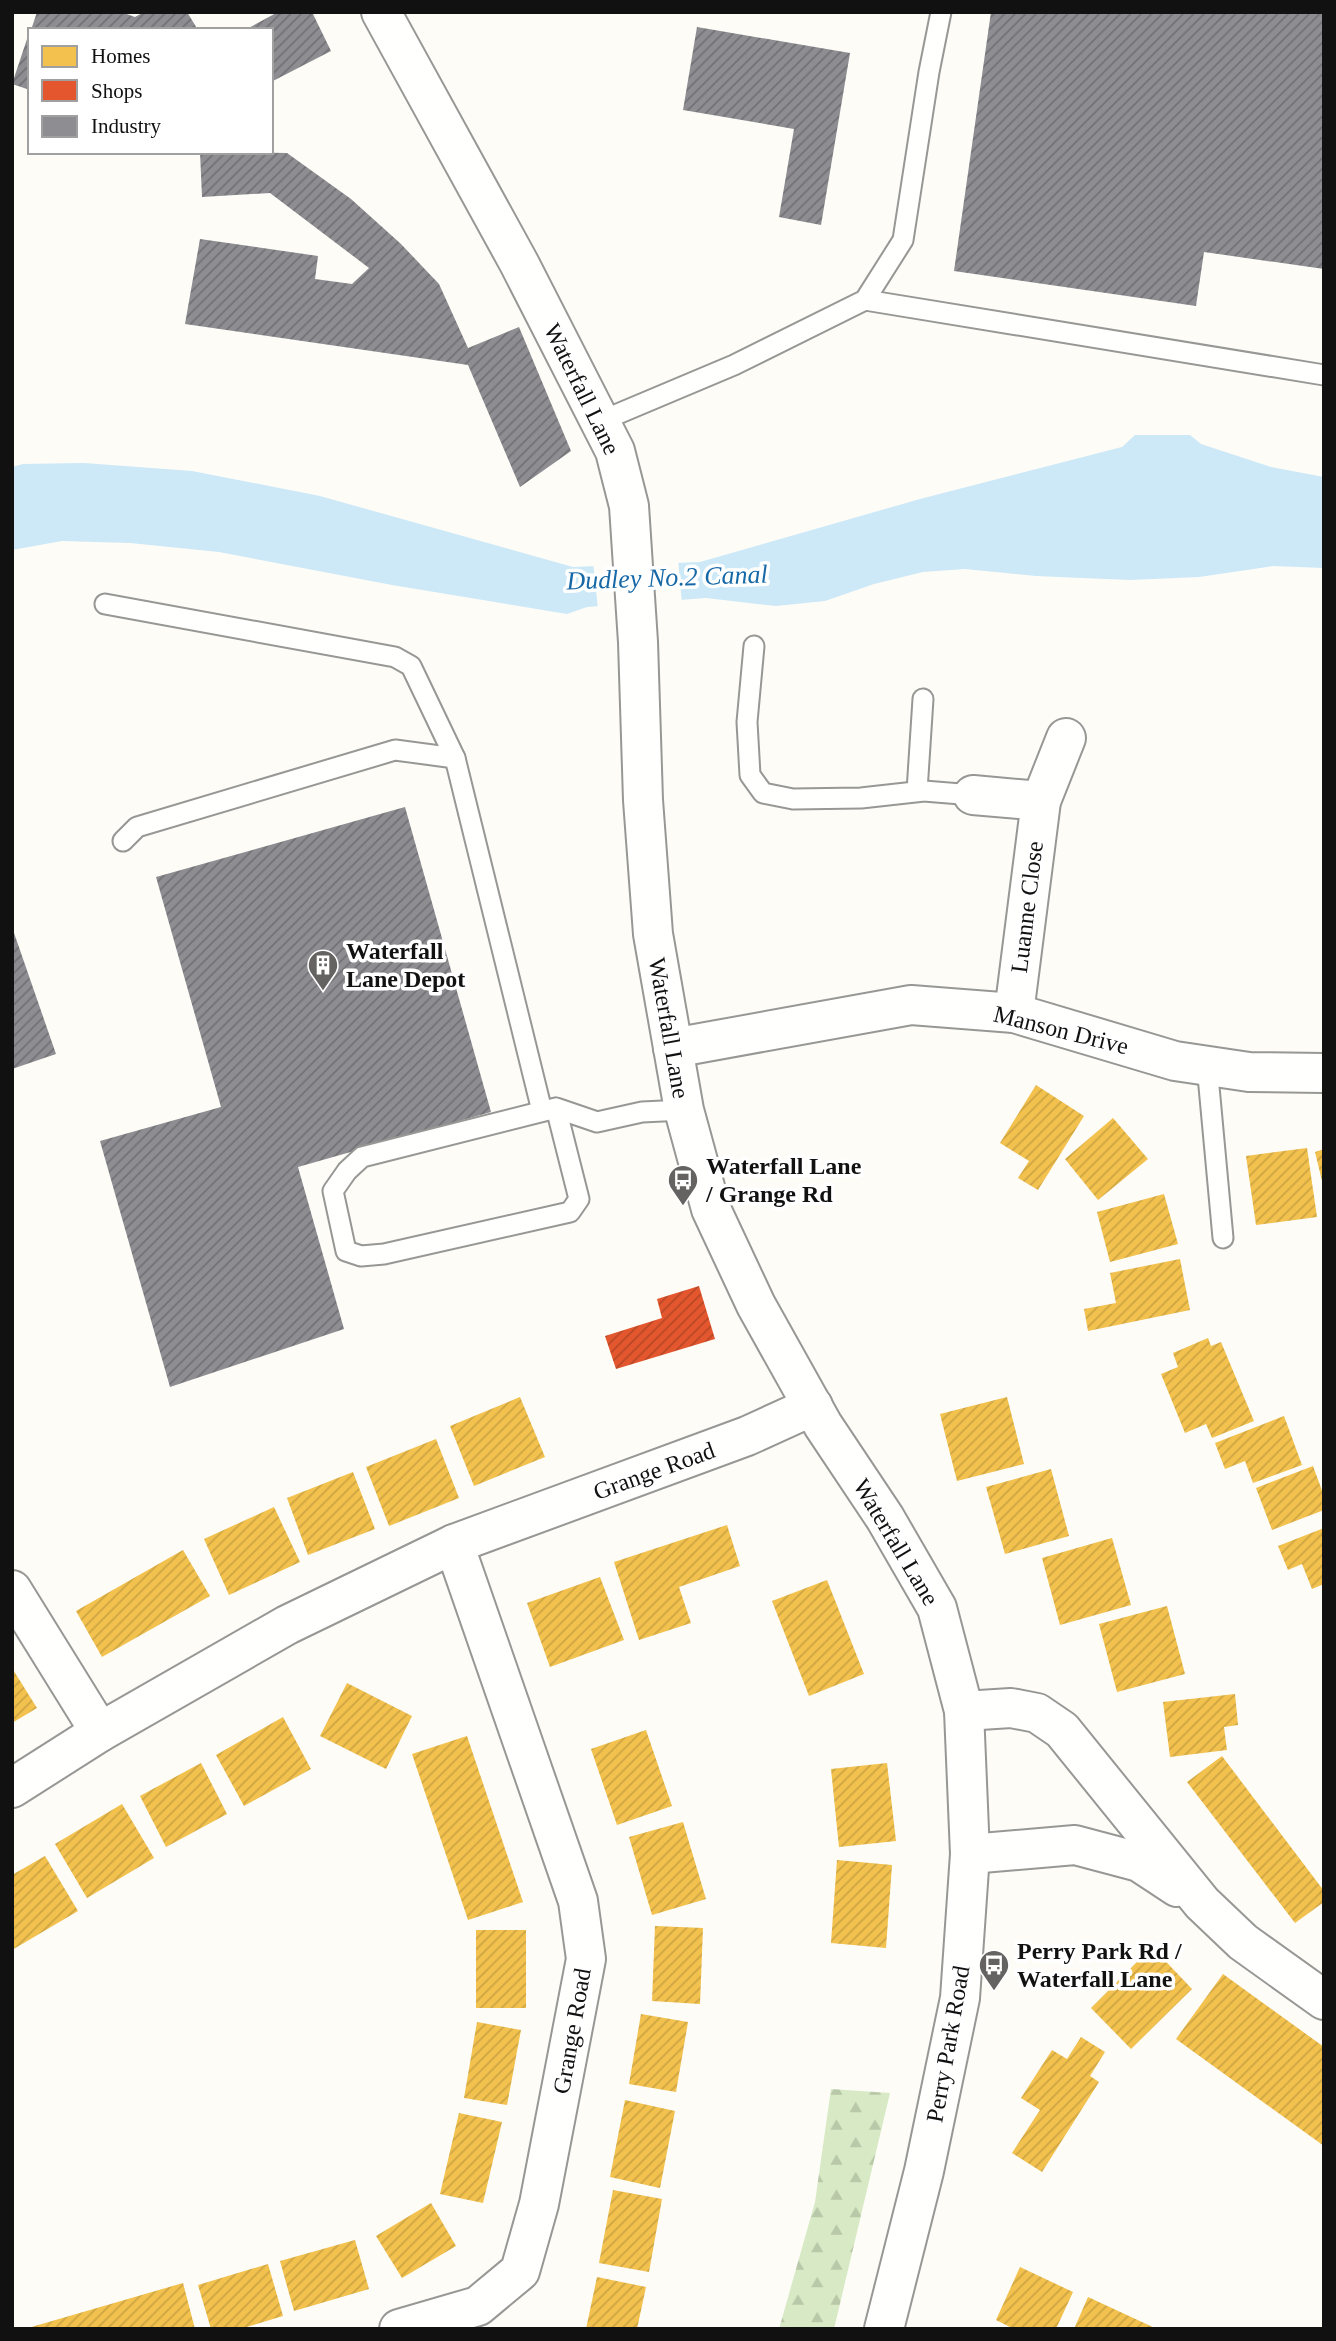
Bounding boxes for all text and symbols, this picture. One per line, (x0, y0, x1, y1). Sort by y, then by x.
legend (28, 28, 273, 154)
text: Homes (91, 44, 151, 68)
text: Shops (91, 79, 142, 103)
text: Industry (91, 114, 161, 138)
street label: Waterfall Lane (539, 319, 625, 459)
water label: Dudley No.2 Canal (565, 559, 768, 596)
street label: Luanne Close (1006, 840, 1048, 974)
place label: Waterfall Lane Depot (346, 938, 465, 992)
building icon: Waterfall Lane Depot (306, 948, 340, 992)
street label: Waterfall Lane (644, 956, 694, 1100)
street label: Manson Drive (991, 1001, 1131, 1059)
place label: Waterfall Lane / Grange Rd (705, 1153, 862, 1207)
bus stop icon: Waterfall Lane / Grange Rd (666, 1163, 700, 1207)
street label: Grange Road (590, 1437, 718, 1505)
street label: Waterfall Lane (848, 1474, 944, 1610)
place label: Perry Park Rd / Waterfall Lane (1017, 1938, 1182, 1992)
bus stop icon: Perry Park Rd / Waterfall Lane (977, 1948, 1011, 1992)
street label: Perry Park Road (921, 1964, 975, 2124)
street label: Grange Road (548, 1966, 596, 2096)

